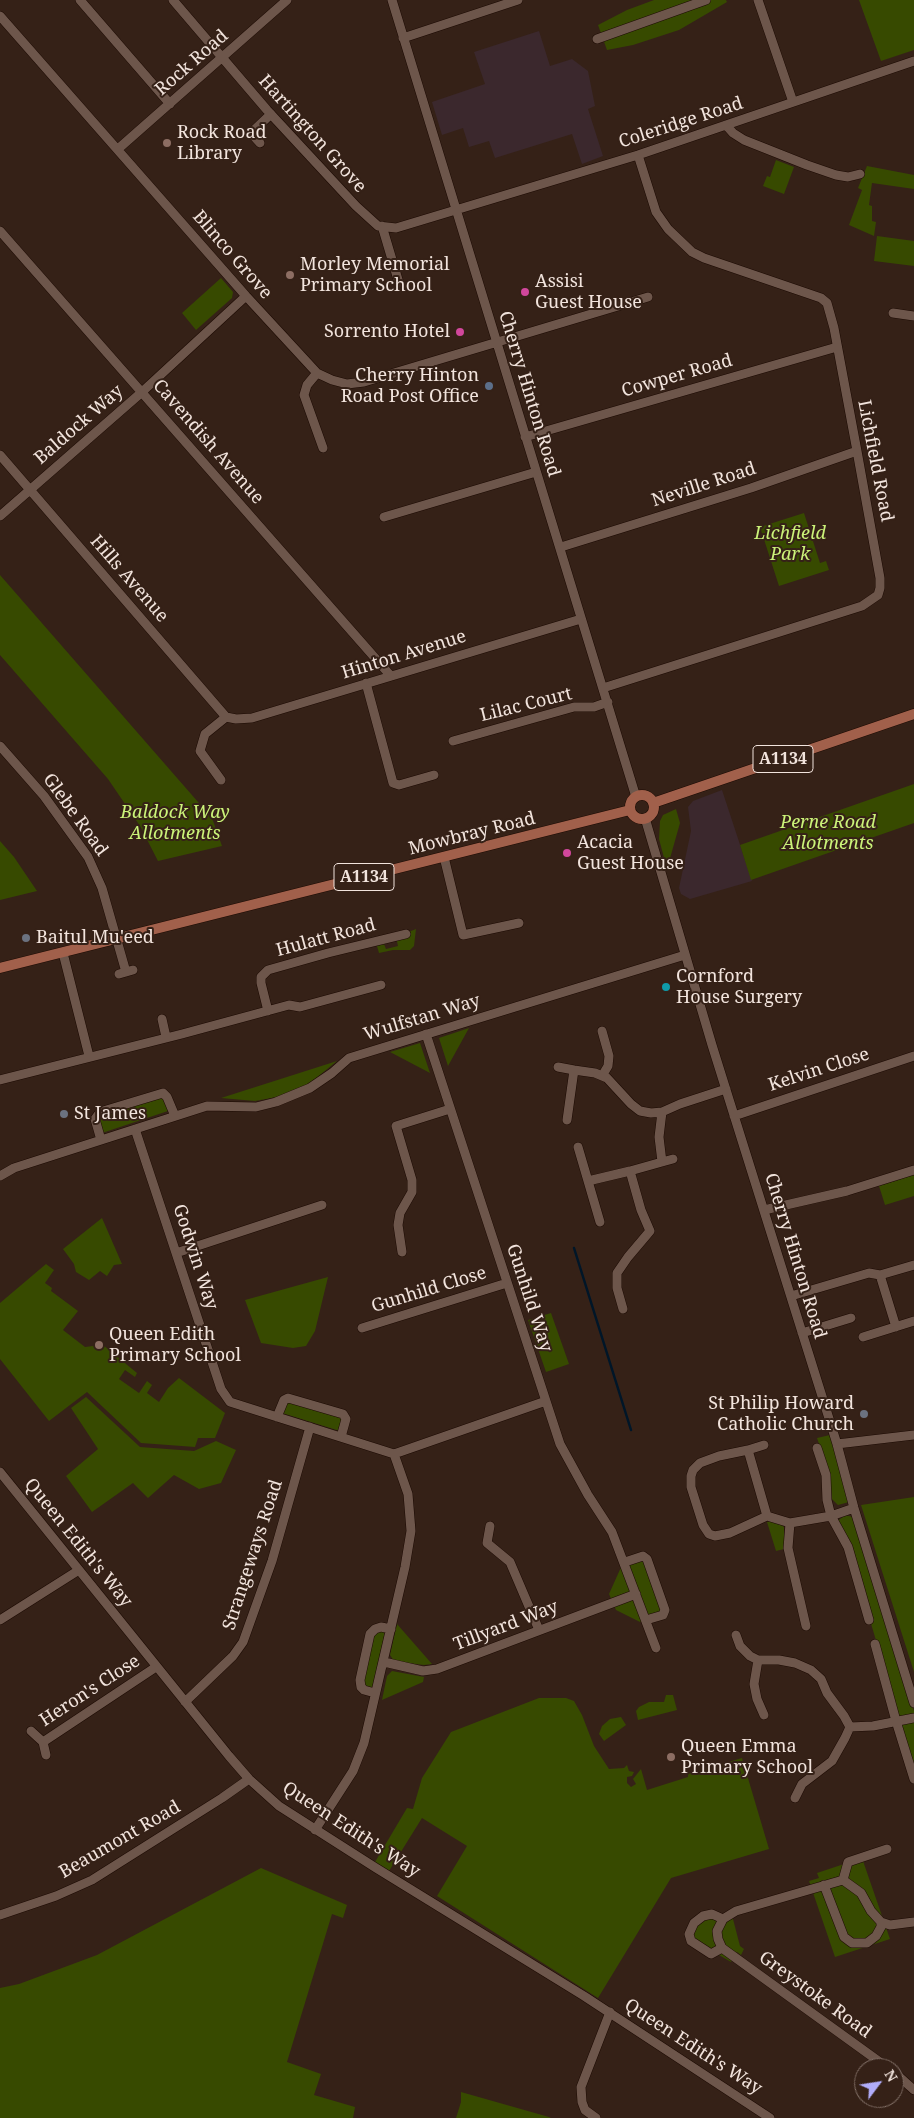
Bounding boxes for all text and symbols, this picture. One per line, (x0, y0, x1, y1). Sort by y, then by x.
street label: Rock Road (151, 25, 233, 101)
street label: Hartington Grove (253, 71, 371, 197)
street label: Coleridge Road (616, 93, 746, 153)
place label: Rock Road Library (177, 122, 267, 164)
marker: Rock Road Library (161, 137, 173, 149)
street label: Blinco Grove (188, 206, 276, 304)
place label: Morley Memorial Primary School (300, 254, 450, 296)
marker: Morley Memorial Primary School (284, 269, 296, 281)
place label: Assisi Guest House (535, 271, 642, 314)
marker: Assisi Guest House (519, 286, 531, 298)
street label: Cherry Hinton Road (494, 309, 564, 479)
place label: Sorrento Hotel (324, 321, 450, 343)
marker: Sorrento Hotel (454, 326, 466, 338)
street label: Cowper Road (619, 350, 735, 402)
place label: Cherry Hinton Road Post Office (341, 365, 479, 408)
street label: Cavendish Avenue (148, 375, 268, 509)
marker: Cherry Hinton Road Post Office (483, 380, 495, 392)
street label: Baldock Way (30, 381, 128, 469)
street label: Lichfield Road (853, 398, 897, 524)
street label: Neville Road (649, 458, 759, 512)
park label: Lichfield Park (754, 523, 826, 566)
street label: Hills Avenue (85, 531, 173, 627)
street label: Hinton Avenue (339, 626, 469, 684)
street label: Lilac Court (478, 683, 574, 727)
road number: A1134 (753, 746, 813, 772)
street label: Glebe Road (38, 769, 112, 861)
park label: Baldock Way Allotments (120, 802, 230, 844)
street label: Mowbray Road (406, 808, 538, 860)
park label: Perne Road Allotments (780, 812, 876, 854)
place label: Acacia Guest House (577, 832, 684, 874)
marker: Acacia Guest House (561, 847, 573, 859)
road number: A1134 (334, 864, 394, 890)
street label: Hulatt Road (274, 914, 378, 962)
place label: Baitul Mu'eed (36, 927, 154, 949)
marker: Baitul Mu'eed (20, 932, 32, 944)
place label: Cornford House Surgery (676, 966, 802, 1009)
marker: Cornford House Surgery (660, 981, 672, 993)
street label: Wulfstan Way (361, 990, 483, 1046)
street label: Kelvin Close (766, 1044, 872, 1096)
place label: St James (74, 1103, 146, 1125)
marker: St James (58, 1108, 70, 1120)
street label: Cherry Hinton Road (760, 1171, 830, 1341)
street label: Godwin Way (168, 1202, 222, 1312)
street label: Gunhild Way (501, 1241, 557, 1355)
street label: Gunhild Close (369, 1262, 489, 1318)
place label: Queen Edith Primary School (109, 1324, 241, 1366)
marker: Queen Edith Primary School (93, 1339, 105, 1351)
place label: St Philip Howard Catholic Church (708, 1393, 854, 1436)
marker: St Philip Howard Catholic Church (858, 1408, 870, 1420)
street label: Queen Edith's Way (19, 1474, 137, 1612)
street label: Strangeways Road (218, 1477, 288, 1633)
street label: Tillyard Way (451, 1596, 561, 1656)
street label: Heron's Close (36, 1651, 144, 1731)
place label: Queen Emma Primary School (681, 1736, 813, 1778)
marker: Queen Emma Primary School (665, 1751, 677, 1763)
street label: Queen Edith's Way (278, 1777, 424, 1883)
street label: Beaumont Road (56, 1797, 184, 1883)
street label: Greystoke Road (755, 1947, 875, 2043)
street label: Queen Edith's Way (620, 1994, 766, 2100)
north arrow (854, 2058, 904, 2108)
text: N (880, 2066, 902, 2085)

